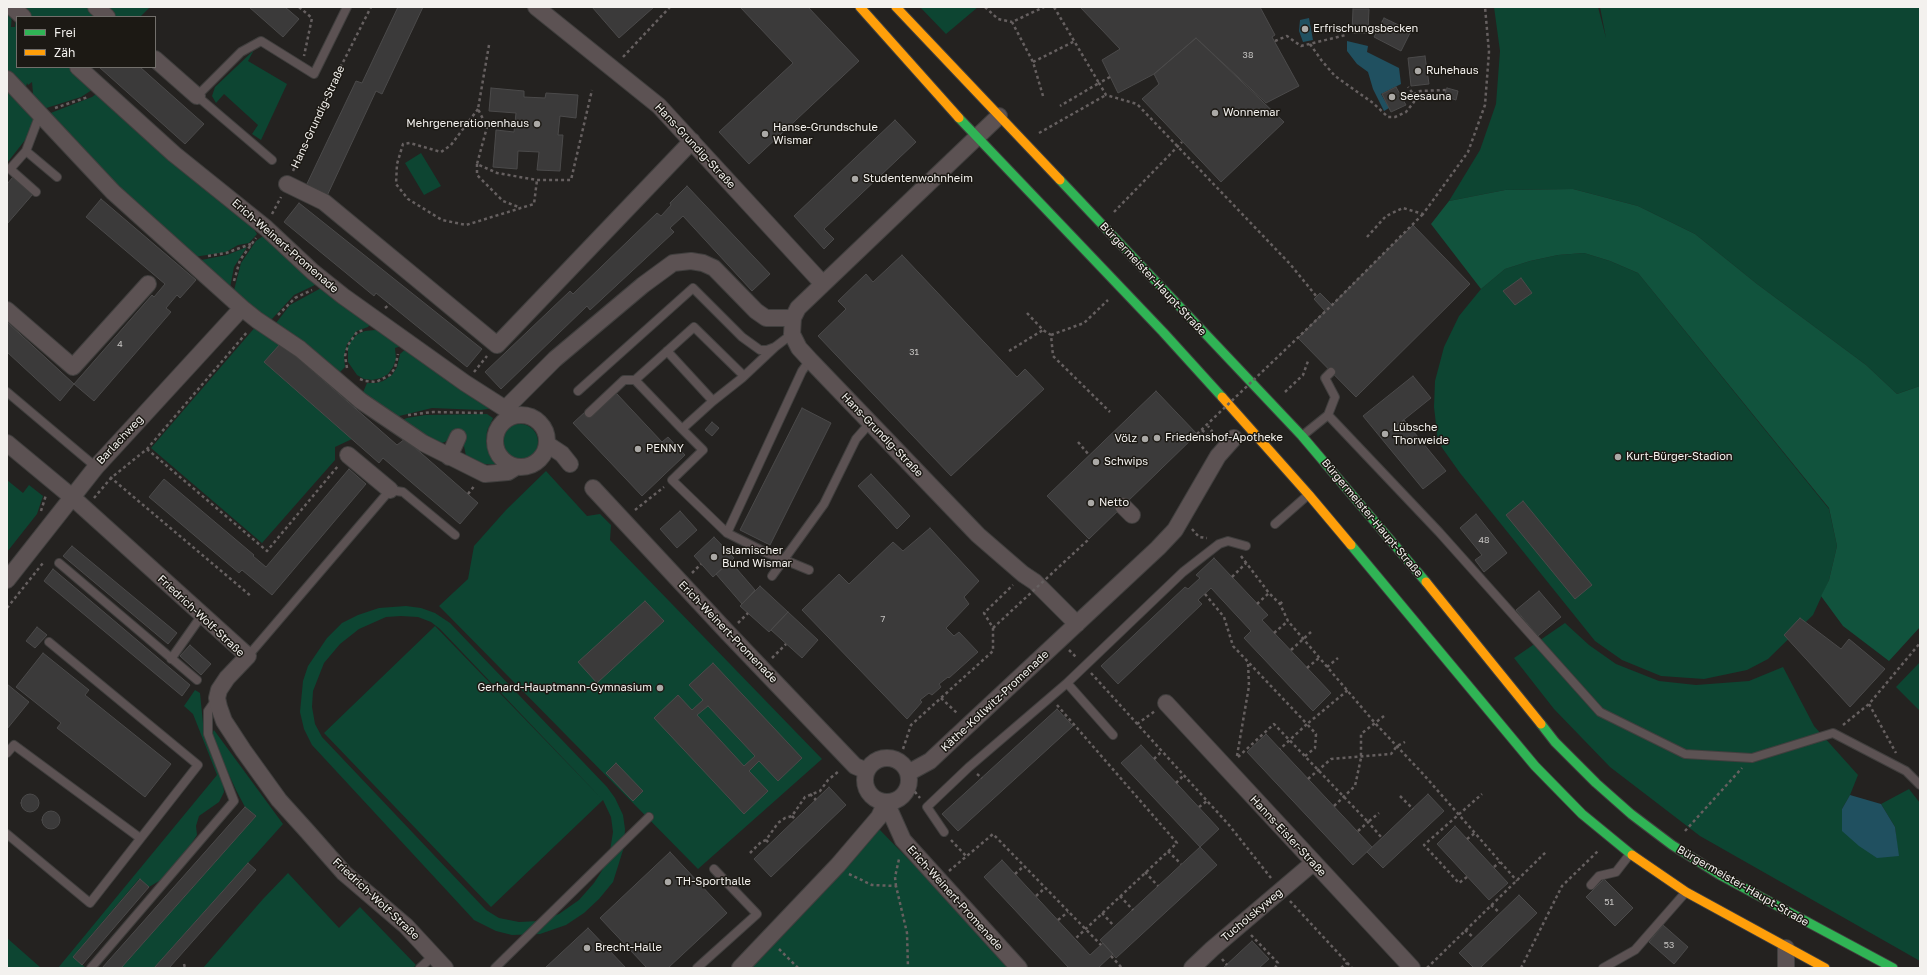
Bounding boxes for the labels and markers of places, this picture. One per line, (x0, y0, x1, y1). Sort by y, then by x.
place label: Erfrischungsbecken (1313, 22, 1418, 36)
marker: Erfrischungsbecken (1300, 24, 1310, 34)
place label: Ruhehaus (1426, 64, 1479, 78)
marker: Ruhehaus (1413, 66, 1423, 76)
place label: Seesauna (1400, 90, 1451, 104)
marker: Seesauna (1387, 92, 1397, 102)
place label: Wonnemar (1223, 106, 1280, 120)
marker: Wonnemar (1210, 108, 1220, 118)
place label: Mehrgenerationenhaus (406, 117, 529, 131)
marker: Mehrgenerationenhaus (532, 119, 542, 129)
place label: Hanse-Grundschule Wismar (773, 121, 878, 147)
marker: Hanse-Grundschule Wismar (760, 129, 770, 139)
place label: Studentenwohnheim (863, 172, 973, 186)
marker: Studentenwohnheim (850, 174, 860, 184)
place label: Lübsche Thorweide (1393, 421, 1449, 447)
marker: Lübsche Thorweide (1380, 429, 1390, 439)
place label: Friedenshof-Apotheke (1165, 431, 1283, 445)
place label: Völz (1114, 432, 1137, 446)
marker: Friedenshof-Apotheke (1152, 433, 1162, 443)
marker: Völz (1140, 434, 1150, 444)
place label: PENNY (646, 442, 684, 456)
marker: PENNY (633, 444, 643, 454)
place label: Kurt-Bürger-Stadion (1626, 450, 1733, 464)
marker: Kurt-Bürger-Stadion (1613, 452, 1623, 462)
place label: Schwips (1104, 455, 1148, 469)
marker: Schwips (1091, 457, 1101, 467)
place label: Netto (1099, 496, 1129, 510)
marker: Netto (1086, 498, 1096, 508)
place label: Islamischer Bund Wismar (722, 544, 792, 570)
marker: Islamischer Bund Wismar (709, 552, 719, 562)
place label: Gerhard-Hauptmann-Gymnasium (478, 681, 652, 695)
marker: Gerhard-Hauptmann-Gymnasium (655, 683, 665, 693)
place label: TH-Sporthalle (676, 875, 751, 889)
marker: TH-Sporthalle (663, 877, 673, 887)
place label: Brecht-Halle (595, 941, 662, 955)
marker: Brecht-Halle (582, 943, 592, 953)

